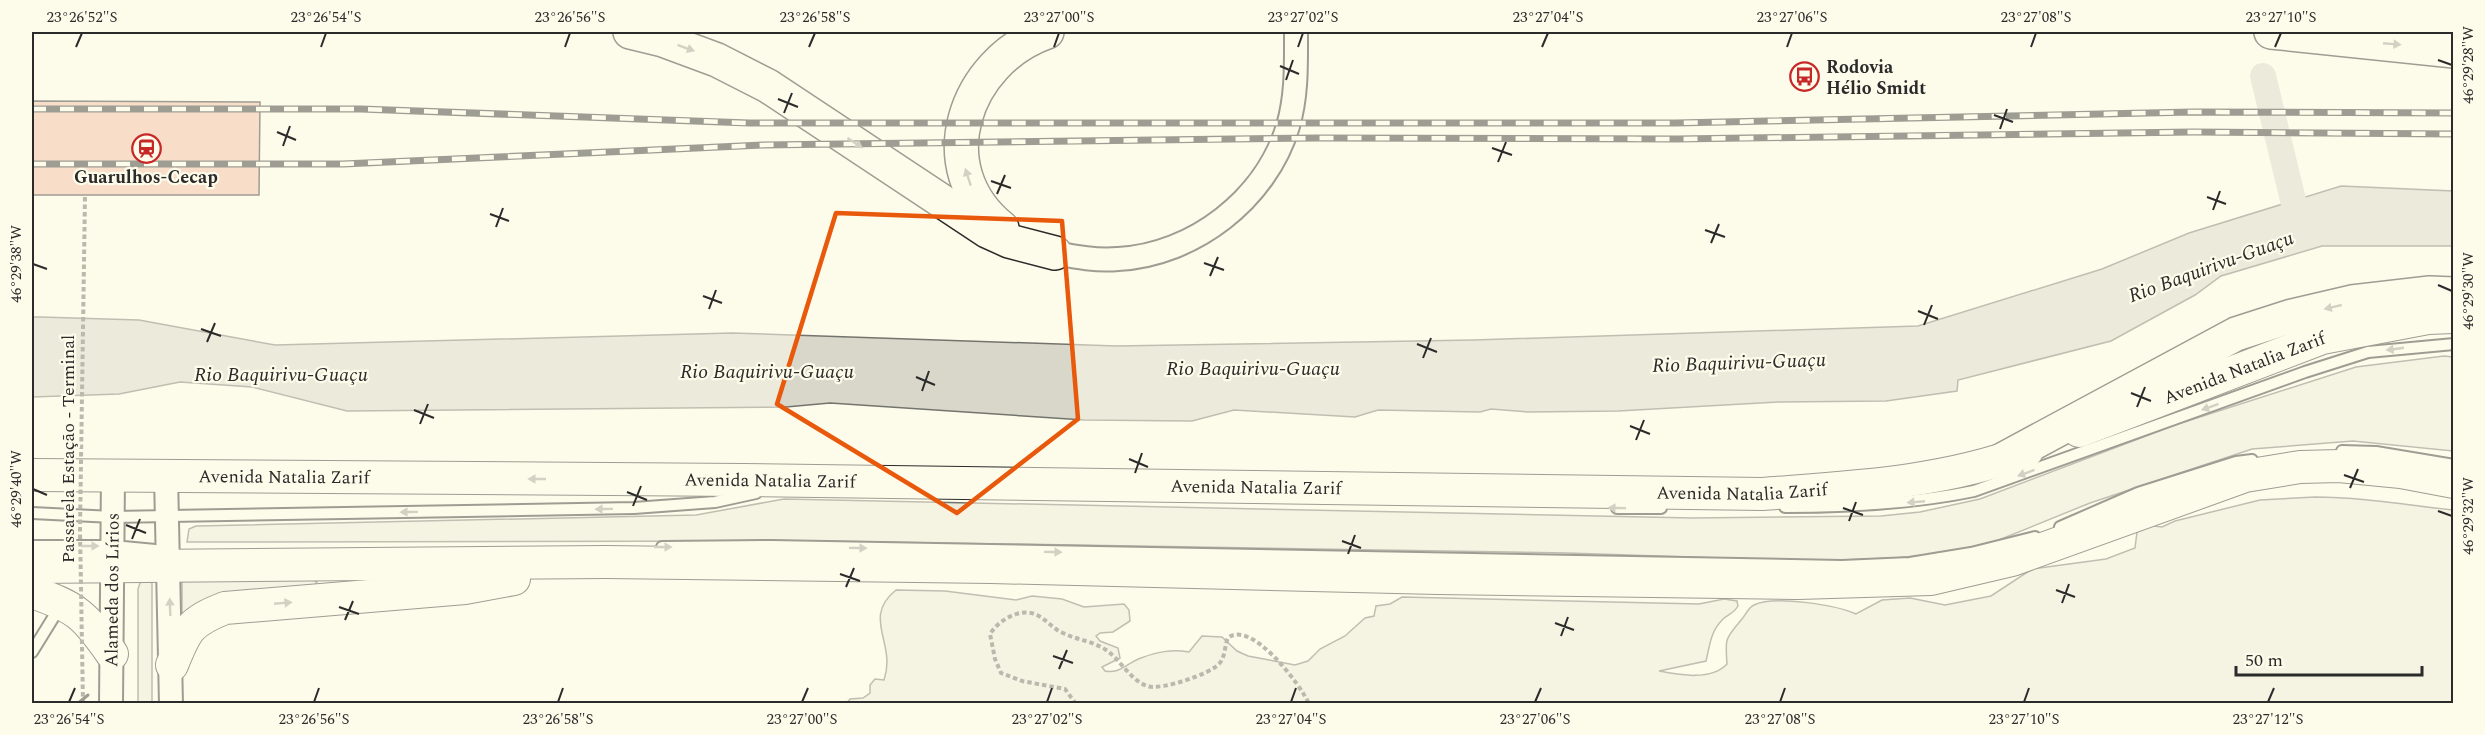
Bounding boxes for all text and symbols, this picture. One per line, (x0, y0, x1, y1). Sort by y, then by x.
text: 23°26'52"S (47, 6, 118, 29)
text: 23°26'54"S (291, 6, 362, 29)
text: 23°26'56"S (535, 6, 606, 29)
text: 23°26'58"S (780, 6, 851, 29)
text: 23°27'00"S (1024, 6, 1095, 29)
text: 23°27'02"S (1268, 6, 1339, 29)
text: 23°27'04"S (1513, 6, 1584, 29)
text: 23°27'06"S (1757, 6, 1828, 29)
text: 23°27'08"S (2001, 6, 2072, 29)
text: 23°27'10"S (2246, 6, 2317, 29)
text: 46°29'28"W (2457, 26, 2480, 104)
one-way arrow (2383, 39, 2402, 49)
one-way arrow (677, 43, 695, 53)
place label: Rodovia Hélio Smidt (1826, 54, 1926, 102)
bus stop icon: Rodovia Hélio Smidt (1789, 61, 1821, 93)
station icon: Guarulhos-Cecap (130, 132, 162, 164)
one-way arrow (847, 138, 863, 149)
place label: Guarulhos-Cecap (74, 164, 218, 191)
one-way arrow (963, 168, 972, 186)
water label: Rio Baquirivu-Guaçu (2124, 223, 2298, 311)
text: 46°29'38"W (5, 225, 28, 303)
text: 46°29'30"W (2457, 252, 2480, 330)
one-way arrow (2324, 302, 2342, 312)
street label: Avenida Natalia Zarif (2159, 324, 2331, 411)
street label: Passarela Estação - Terminal (55, 335, 82, 563)
one-way arrow (2386, 344, 2405, 353)
water label: Rio Baquirivu-Guaçu (1651, 345, 1827, 381)
water label: Rio Baquirivu-Guaçu (1166, 354, 1341, 384)
water label: Rio Baquirivu-Guaçu (680, 357, 855, 387)
water label: Rio Baquirivu-Guaçu (194, 360, 369, 390)
one-way arrow (2201, 402, 2219, 412)
text: 46°29'40"W (5, 450, 28, 528)
street label: Avenida Natalia Zarif (198, 463, 372, 491)
street label: Avenida Natalia Zarif (684, 466, 858, 495)
one-way arrow (2017, 468, 2035, 478)
street label: Avenida Natalia Zarif (1170, 472, 1344, 502)
one-way arrow (527, 474, 546, 484)
street label: Avenida Natalia Zarif (1656, 475, 1830, 508)
text: 46°29'32"W (2457, 477, 2480, 555)
one-way arrow (1907, 497, 1926, 507)
one-way arrow (1607, 503, 1626, 512)
one-way arrow (595, 504, 614, 514)
one-way arrow (400, 508, 419, 517)
street label: Alameda dos Lírios (98, 513, 126, 667)
one-way arrow (80, 541, 99, 551)
one-way arrow (653, 542, 672, 552)
one-way arrow (848, 543, 867, 553)
one-way arrow (1043, 548, 1062, 557)
one-way arrow (165, 597, 175, 616)
one-way arrow (274, 598, 293, 608)
scale bar (2236, 639, 2422, 677)
text: 50 m (2245, 647, 2283, 674)
text: 23°26'54"S (34, 708, 105, 731)
text: 23°26'56"S (279, 708, 350, 731)
text: 23°26'58"S (523, 708, 594, 731)
text: 23°27'00"S (767, 708, 838, 731)
text: 23°27'02"S (1012, 708, 1083, 731)
text: 23°27'04"S (1256, 708, 1327, 731)
text: 23°27'06"S (1500, 708, 1571, 731)
text: 23°27'08"S (1745, 708, 1816, 731)
text: 23°27'10"S (1989, 708, 2060, 731)
text: 23°27'12"S (2233, 708, 2304, 731)

